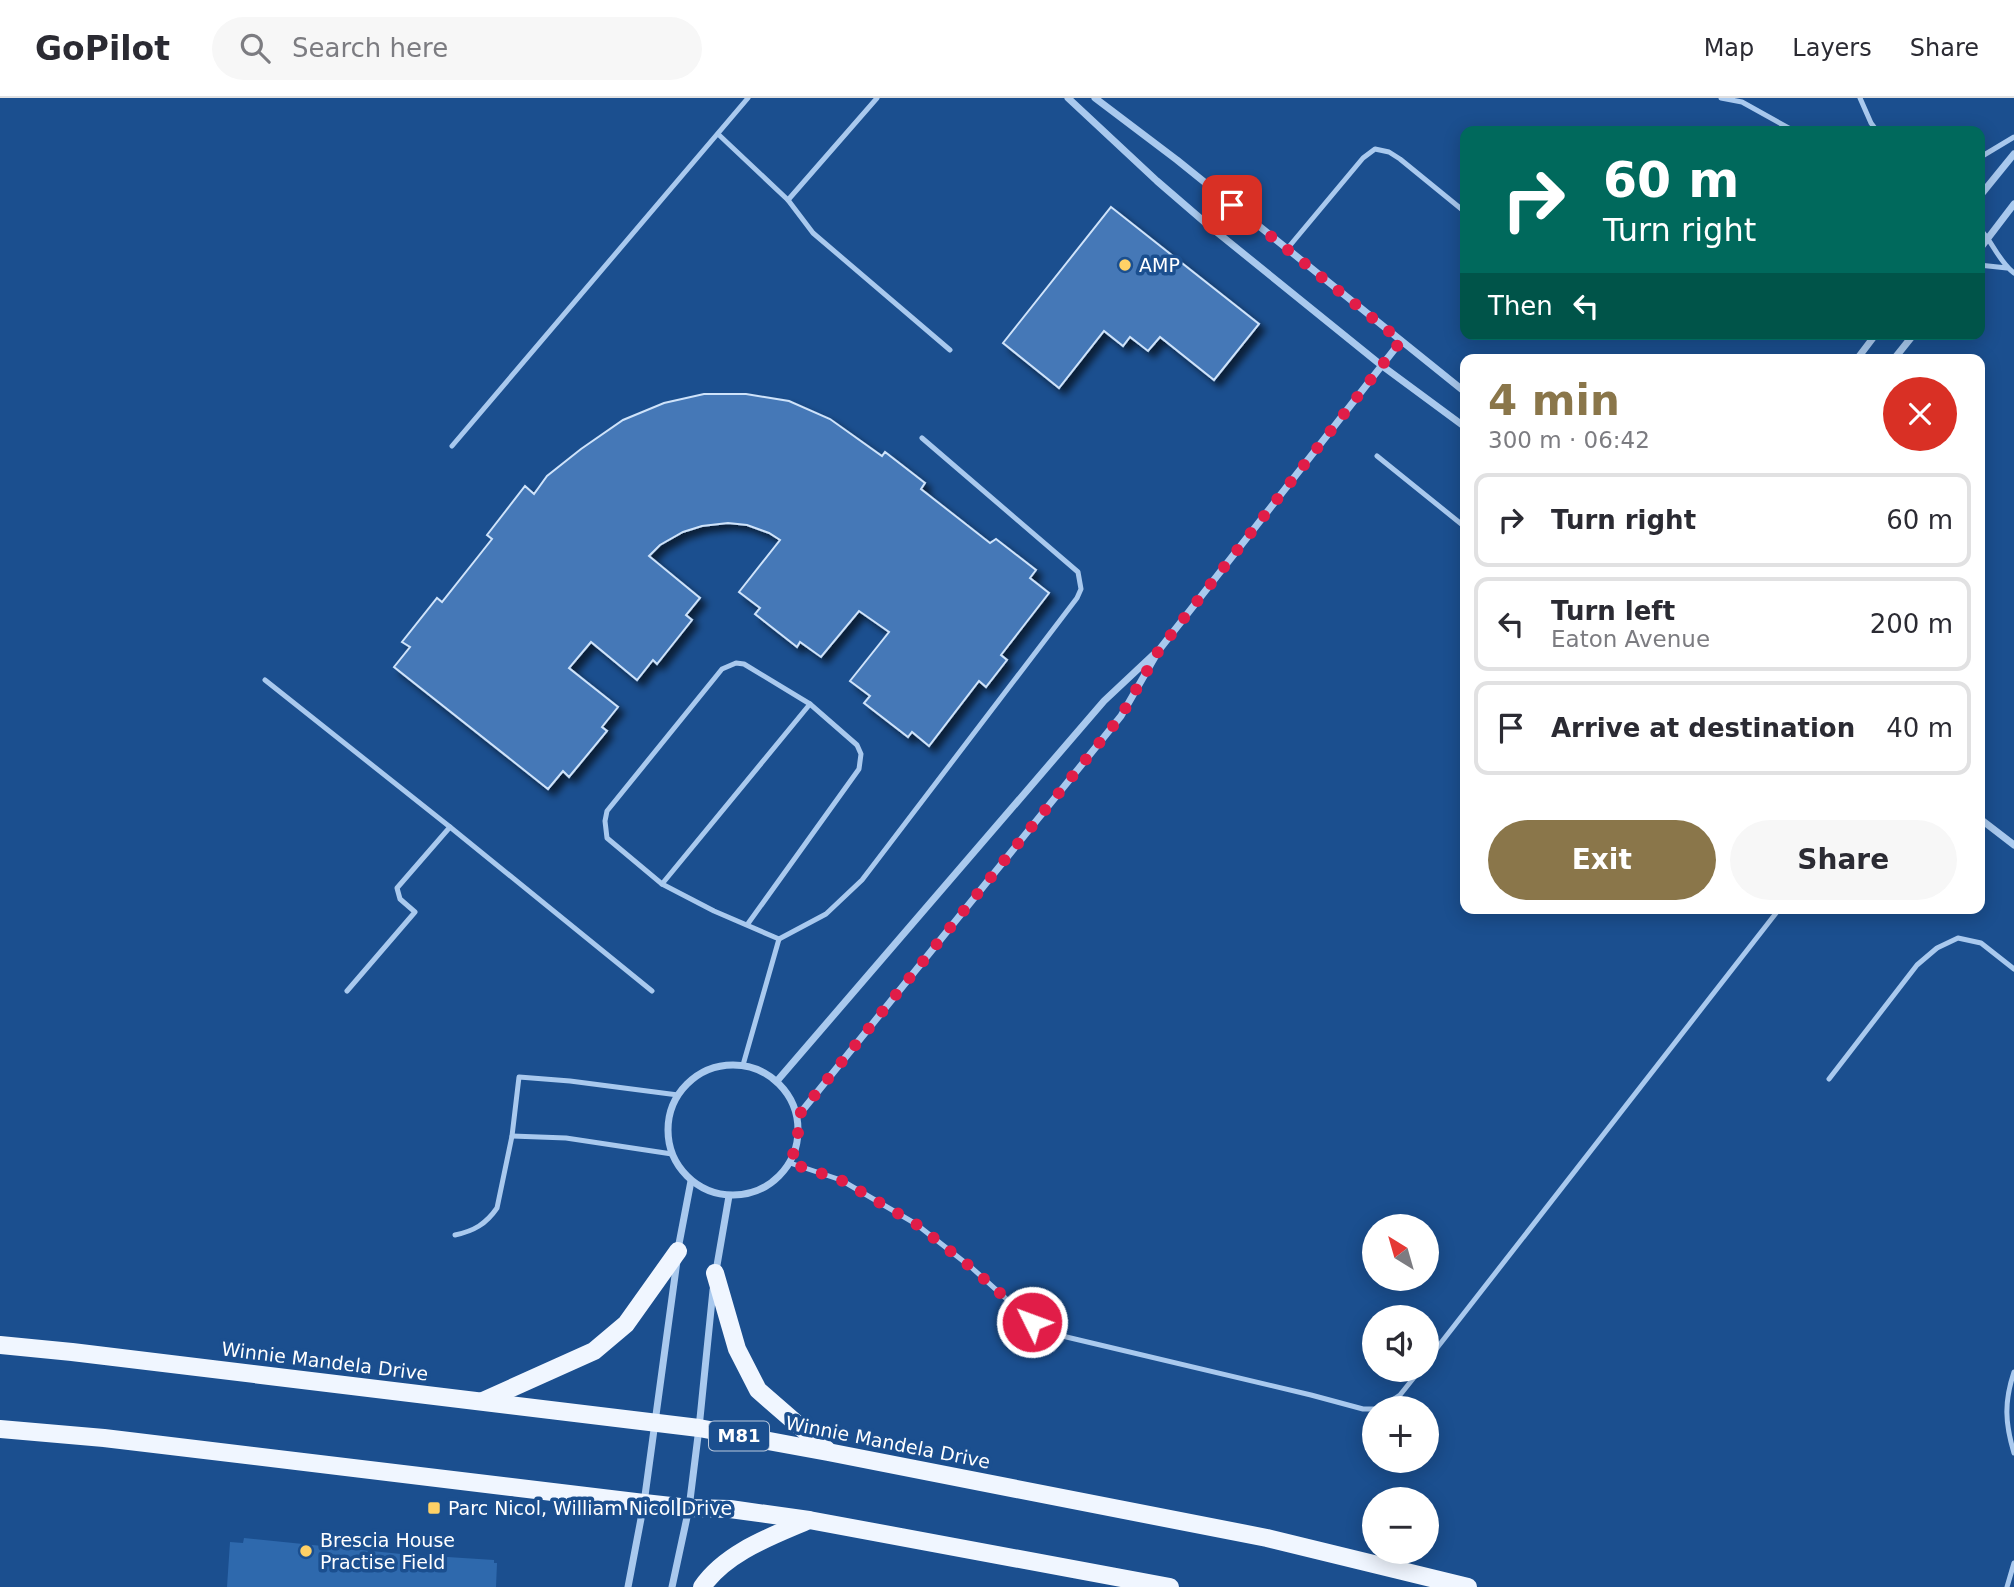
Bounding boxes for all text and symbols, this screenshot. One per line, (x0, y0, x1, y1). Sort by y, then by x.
search box (212, 17, 702, 80)
text: GoPilot (35, 29, 170, 68)
icon: search (236, 29, 274, 67)
text: Search here (292, 33, 448, 63)
text: Map (1704, 34, 1754, 62)
text: Layers (1792, 34, 1872, 62)
text: Share (1910, 34, 1979, 62)
text: 60 m (1603, 152, 1739, 209)
icon: right (1488, 154, 1579, 245)
pin (1202, 175, 1262, 235)
icon: arrive (1213, 186, 1251, 224)
text: Turn right (1603, 211, 1756, 249)
place label: AMP (1139, 254, 1180, 276)
marker: AMP (1117, 257, 1133, 273)
icon: left (1567, 287, 1605, 325)
text: Then (1488, 291, 1553, 321)
text: 4 min (1488, 376, 1620, 425)
button: close (1883, 377, 1957, 451)
text: 300 m · 06:42 (1488, 427, 1650, 453)
icon: right (1492, 501, 1530, 539)
text: Turn right (1551, 505, 1696, 535)
text: 60 m (1886, 505, 1953, 535)
text: Turn left (1551, 596, 1675, 626)
icon: left (1492, 605, 1530, 643)
text: 200 m (1870, 609, 1953, 639)
text: Eaton Avenue (1551, 626, 1710, 652)
icon: arrive (1492, 709, 1530, 747)
text: Arrive at destination (1551, 713, 1855, 743)
text: 40 m (1886, 713, 1953, 743)
button: Exit (1488, 820, 1716, 900)
button: Share (1730, 820, 1957, 900)
north arrow (1362, 1214, 1438, 1292)
map controls (1362, 1214, 1439, 1564)
position arrow (995, 1285, 1069, 1359)
button: sound (1362, 1305, 1439, 1382)
street label: Winnie Mandela Drive (220, 1337, 430, 1385)
button: + (1362, 1396, 1439, 1473)
street label: Winnie Mandela Drive (784, 1411, 992, 1473)
road number: M81 (709, 1422, 769, 1450)
button: − (1362, 1487, 1439, 1564)
place label: Parc Nicol, William Nicol Drive (448, 1497, 732, 1519)
marker: Parc Nicol, William Nicol Drive (426, 1500, 442, 1516)
place label: Brescia House Practise Field (320, 1529, 455, 1573)
marker: Brescia House Practise Field (298, 1543, 314, 1559)

